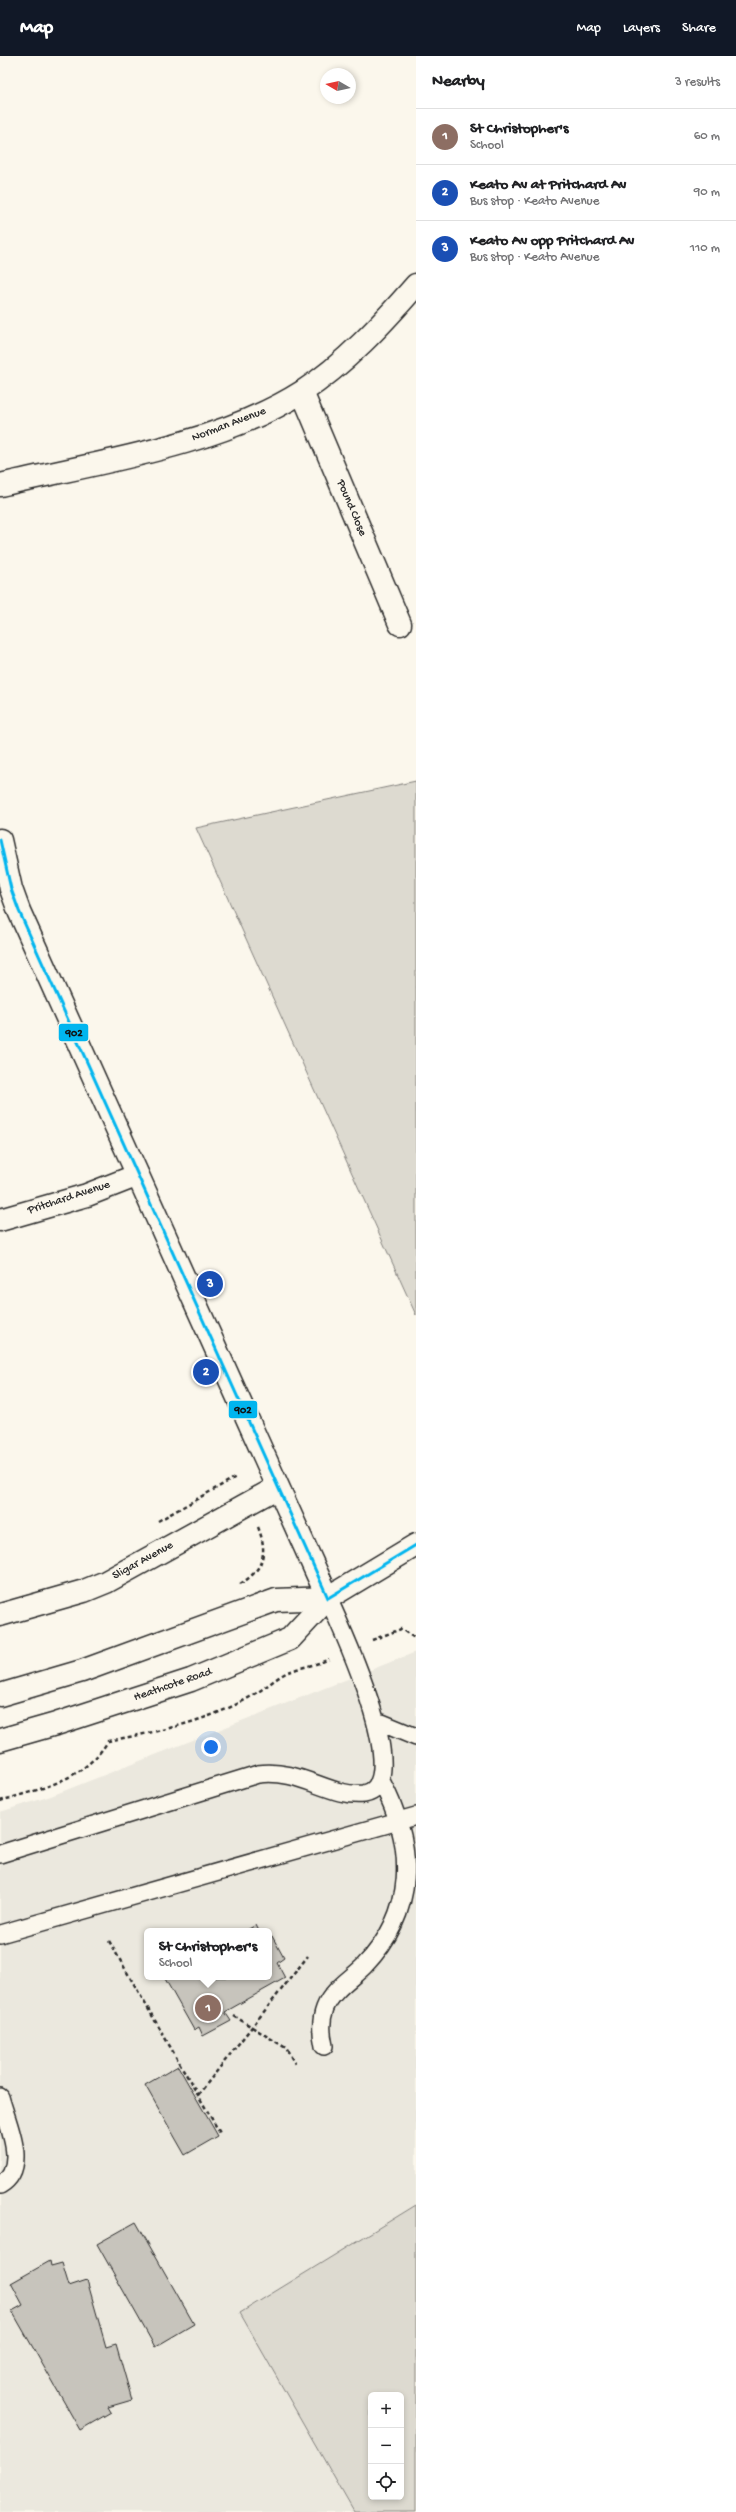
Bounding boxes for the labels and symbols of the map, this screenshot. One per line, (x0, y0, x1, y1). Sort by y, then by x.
north arrow (320, 68, 356, 104)
street label: Norman Avenue (190, 404, 269, 446)
street label: Pound Close (332, 477, 369, 539)
line badge: 902 (58, 1023, 89, 1042)
text: 902 (64, 1028, 83, 1040)
street label: Pritchard Avenue (25, 1178, 113, 1218)
pin: 3 (197, 1269, 223, 1299)
pin: 2 (193, 1357, 219, 1387)
line badge: 902 (228, 1400, 258, 1419)
text: 902 (233, 1405, 252, 1417)
street label: Sligar Avenue (110, 1538, 177, 1583)
street label: Heathcote Road (132, 1665, 215, 1705)
your location (201, 1737, 221, 1757)
pin: 1 (195, 1993, 221, 2023)

